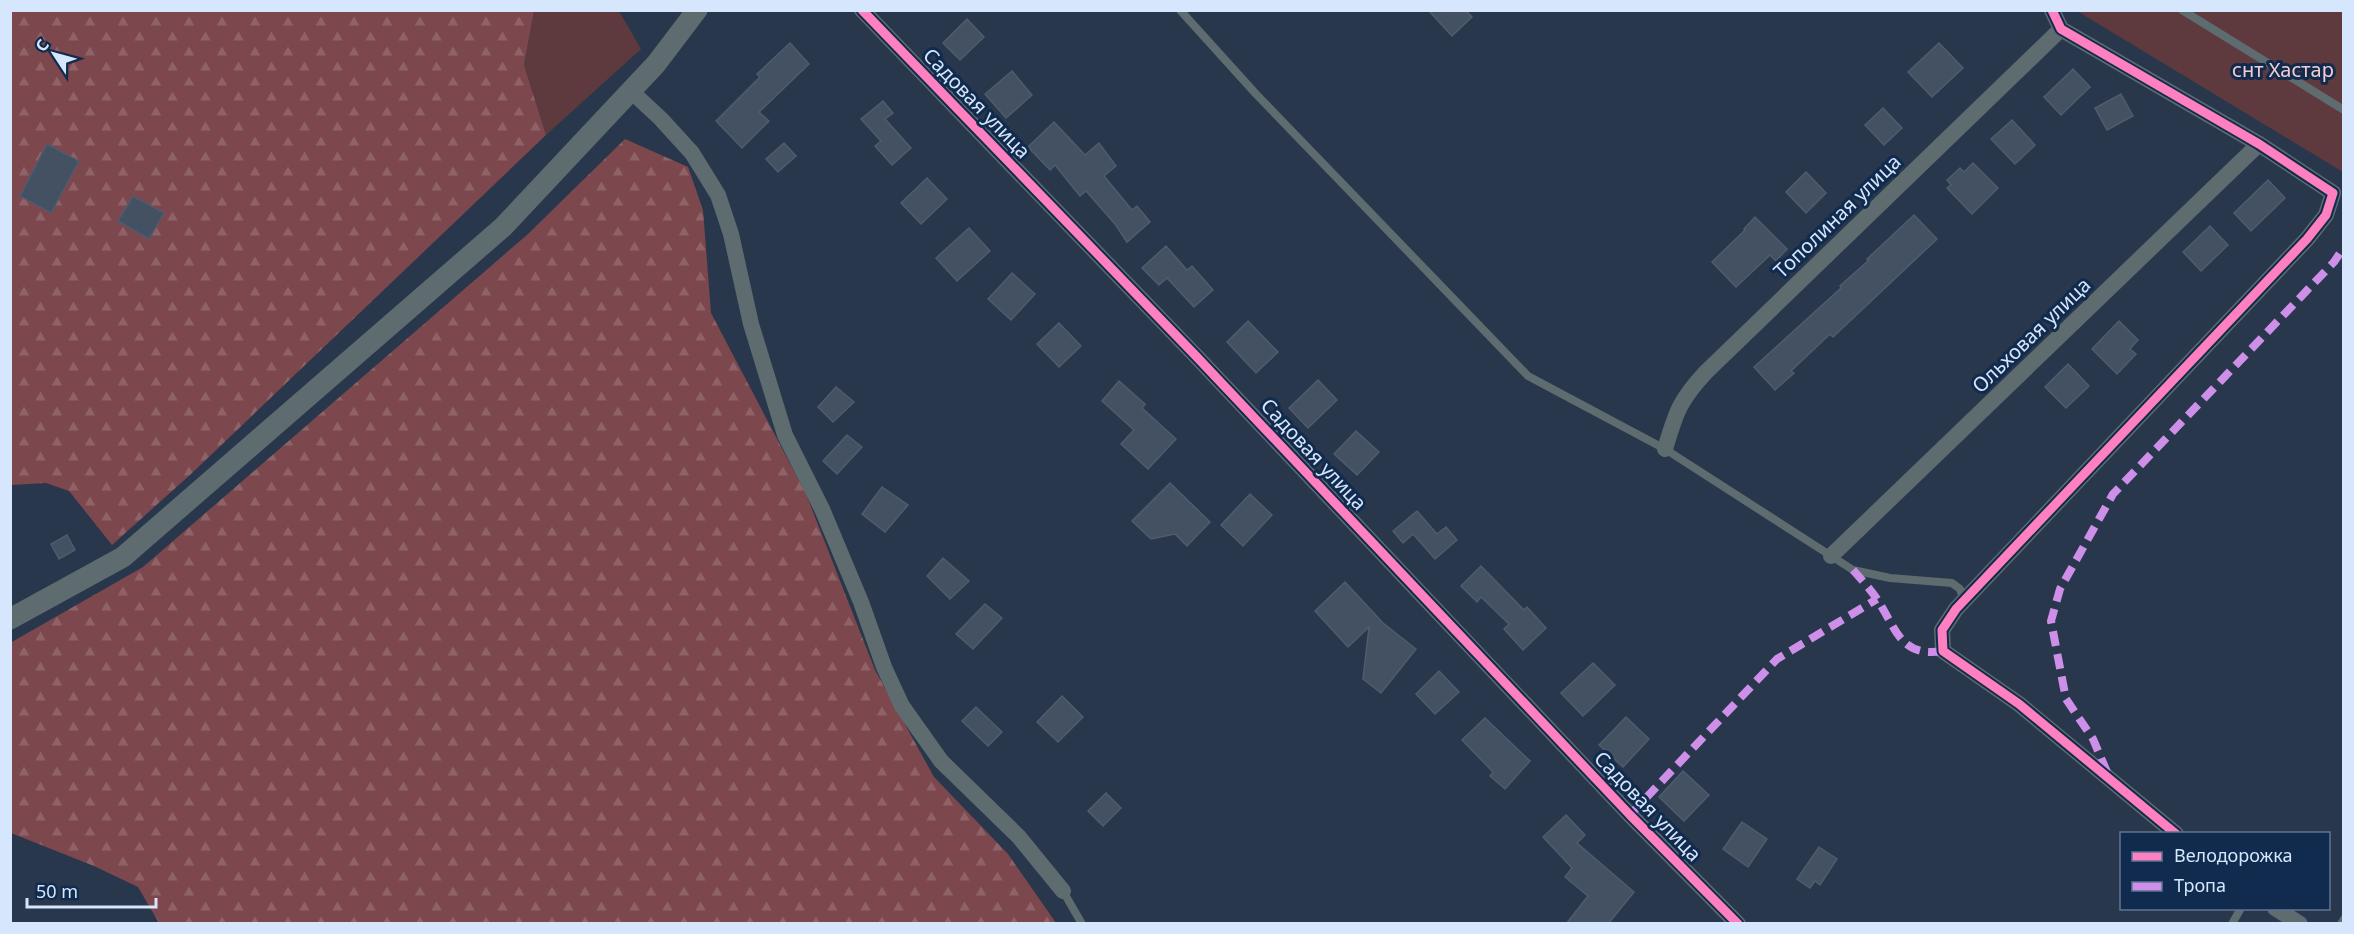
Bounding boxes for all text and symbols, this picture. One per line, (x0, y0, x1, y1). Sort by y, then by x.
north arrow (24, 24, 84, 84)
text: С (30, 35, 54, 56)
street label: Садовая улица (917, 42, 1037, 164)
park label: снт Хастар (2232, 56, 2334, 83)
street label: Тополиная улица (1767, 148, 1907, 284)
street label: Ольховая улица (1966, 272, 2096, 398)
street label: Садовая улица (1255, 392, 1373, 516)
street label: Садовая улица (1588, 745, 1708, 867)
legend (2120, 832, 2330, 910)
text: Велодорожка (2174, 843, 2292, 867)
scale bar (27, 871, 156, 909)
text: Тропа (2174, 873, 2226, 897)
text: 50 m (36, 879, 78, 903)

